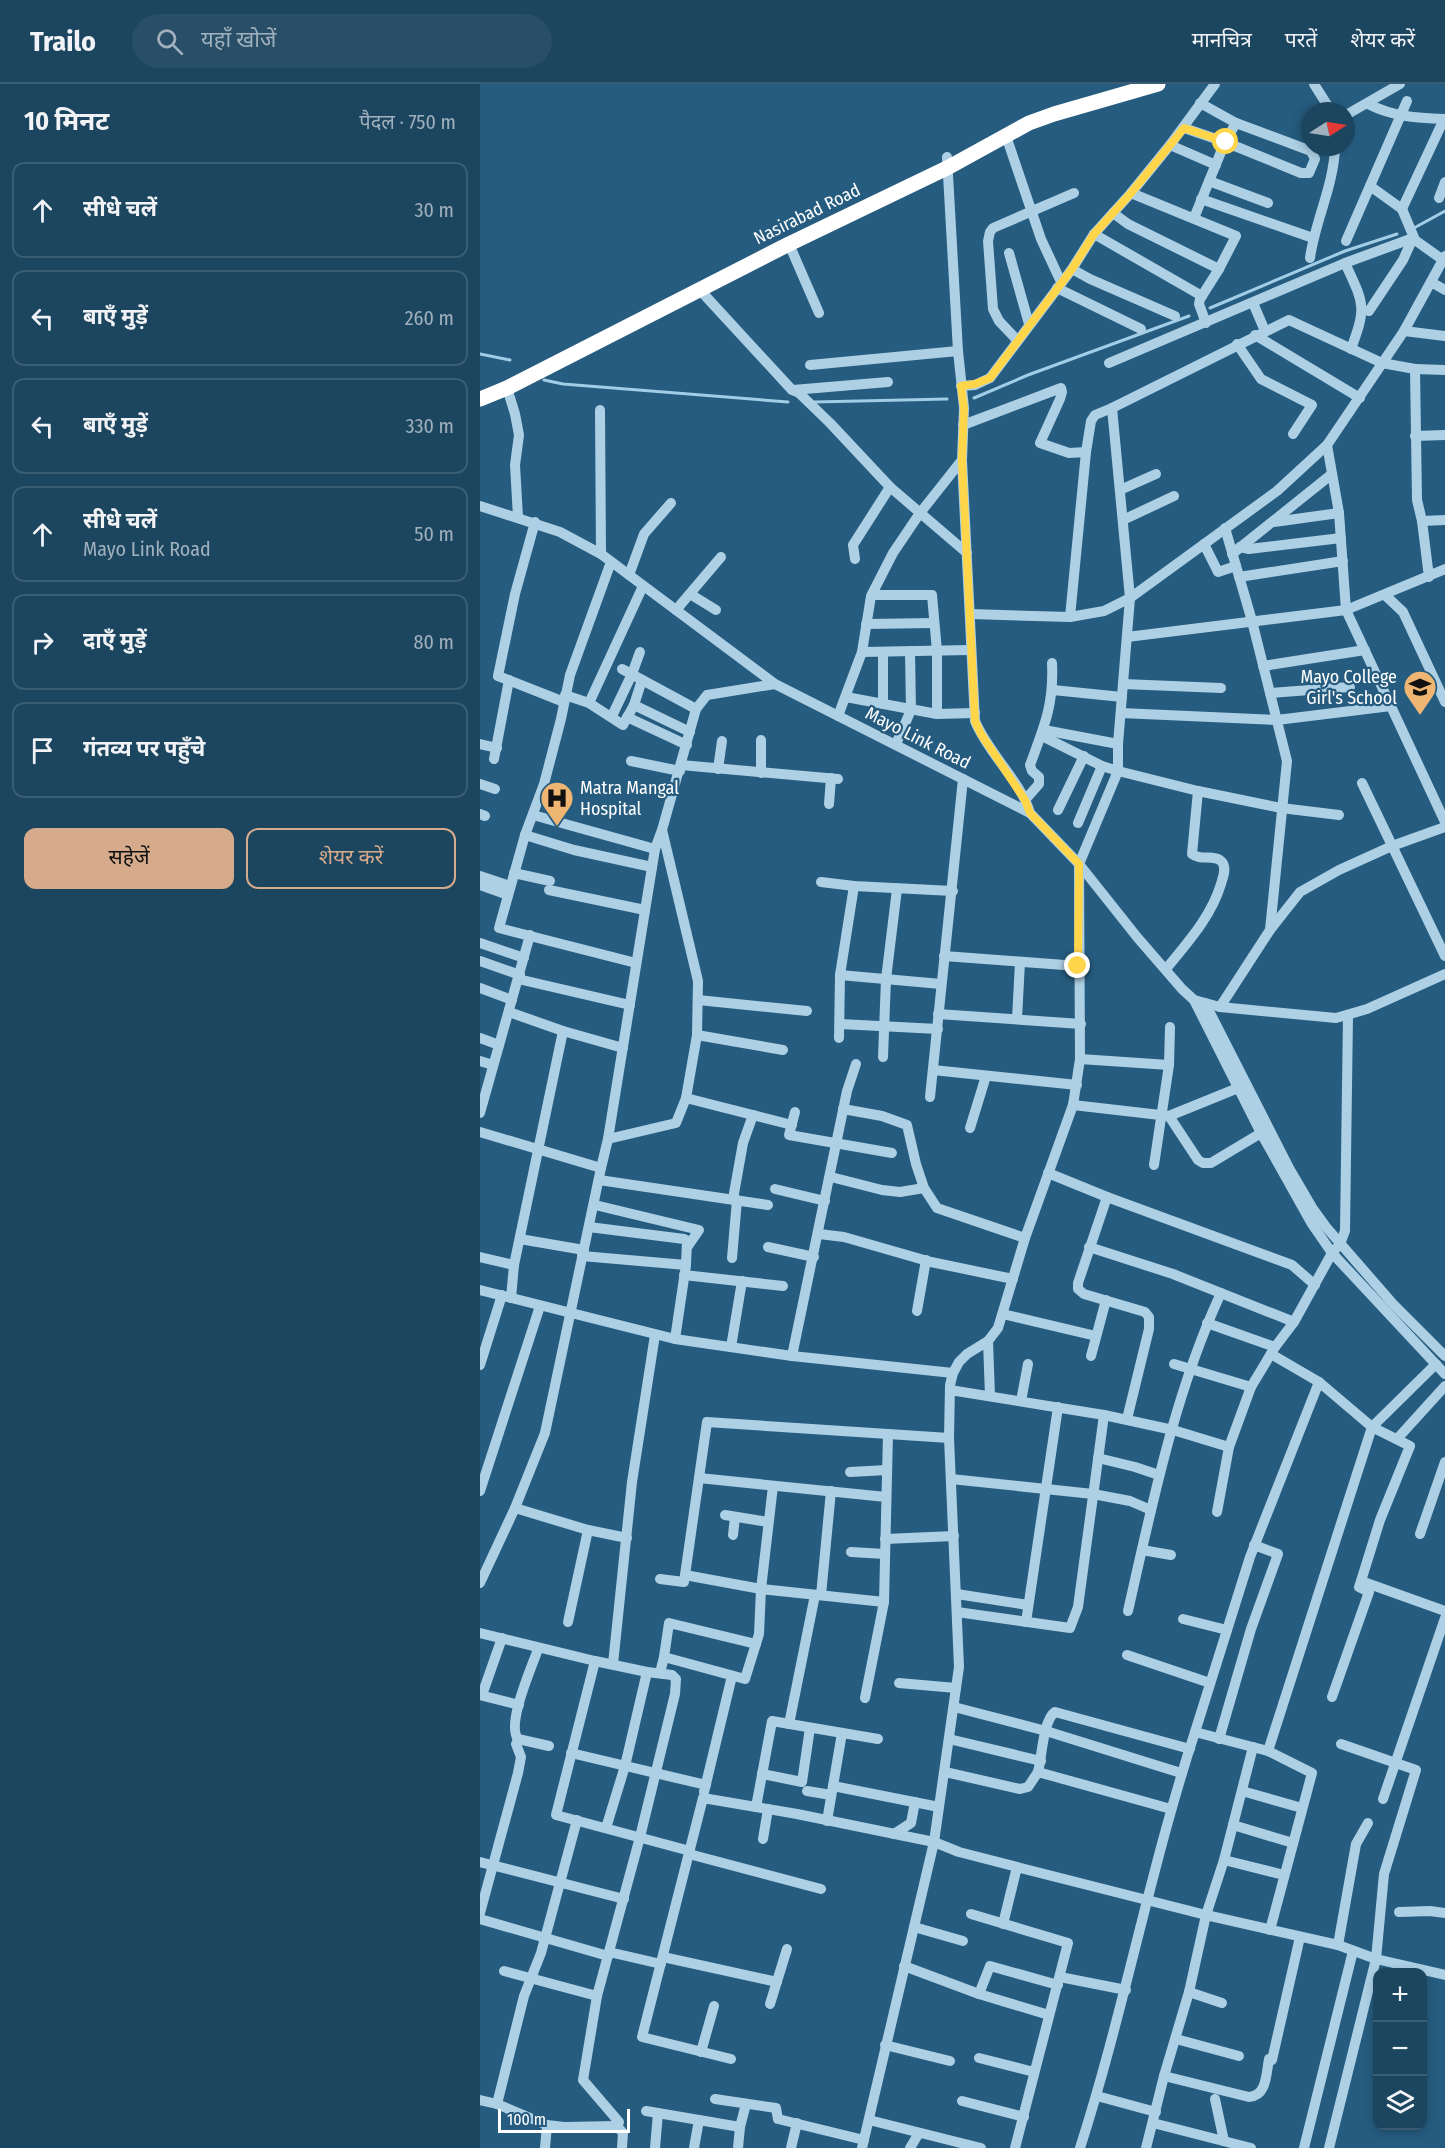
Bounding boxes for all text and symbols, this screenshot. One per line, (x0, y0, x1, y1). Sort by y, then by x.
search box (132, 14, 552, 68)
text: Trailo (30, 25, 96, 58)
icon: search (153, 25, 186, 58)
text: यहाँ खोजें (201, 26, 276, 53)
text: मानचित्र (1192, 27, 1252, 53)
text: परतें (1285, 27, 1317, 53)
text: शेयर करें (1350, 27, 1415, 53)
north arrow (1301, 102, 1355, 156)
text: 10 मिनट (24, 106, 109, 137)
text: पैदल · 750 m (359, 110, 456, 134)
route start (1212, 128, 1238, 154)
street label: Nasirabad Road (750, 179, 864, 249)
icon: ahead (26, 194, 59, 227)
text: सीधे चलें (83, 195, 157, 222)
text: 30 m (414, 198, 454, 222)
icon: left (26, 302, 59, 335)
text: बाएँ मुड़ें (83, 303, 148, 330)
text: 260 m (405, 306, 454, 330)
icon: left (26, 410, 59, 443)
text: बाएँ मुड़ें (83, 411, 148, 438)
text: 330 m (405, 414, 454, 438)
text: सीधे चलें (83, 507, 157, 534)
icon: ahead (26, 518, 59, 551)
text: 50 m (414, 522, 454, 546)
text: Mayo Link Road (83, 537, 211, 561)
icon: right (26, 626, 59, 659)
text: दाएँ मुड़ें (83, 627, 147, 654)
text: 80 m (414, 630, 454, 654)
place label: Mayo College Girl's School (1300, 666, 1397, 709)
school or university icon: Mayo College Girl's School (1402, 669, 1438, 716)
street label: Mayo Link Road (862, 702, 974, 774)
icon: arrive (26, 734, 59, 767)
text: गंतव्य पर पहुँचे (83, 735, 205, 762)
place label: Matra Mangal Hospital (580, 777, 679, 820)
hospital icon: Matra Mangal Hospital (539, 780, 575, 827)
button: सहेजें (24, 828, 234, 889)
button: शेयर करें (246, 828, 456, 889)
route end (1064, 952, 1090, 978)
map controls (1373, 1968, 1427, 2130)
button: + (1373, 1968, 1427, 2022)
button: − (1373, 2022, 1427, 2076)
button: layers (1373, 2076, 1427, 2130)
scale bar (498, 2106, 630, 2134)
text: 100 m (507, 2110, 546, 2129)

